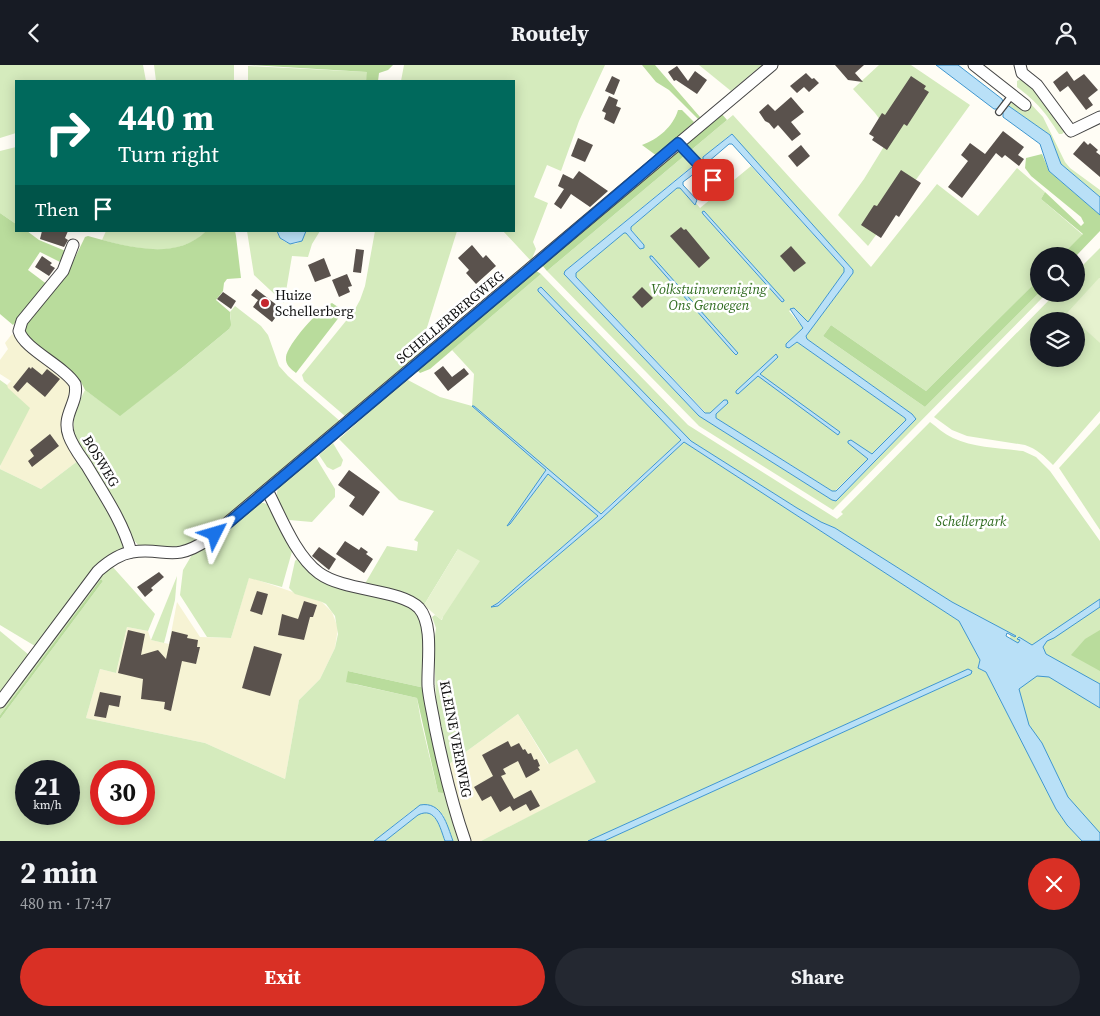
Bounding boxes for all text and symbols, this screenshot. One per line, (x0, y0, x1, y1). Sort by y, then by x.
text: Routely (511, 18, 589, 48)
icon: back (20, 19, 48, 47)
icon: person (1052, 19, 1080, 47)
text: 440 m (118, 94, 214, 142)
icon: right (35, 100, 100, 165)
text: Turn right (118, 139, 219, 169)
pin (692, 159, 734, 201)
icon: arrive (699, 166, 727, 194)
icon: arrive (89, 195, 117, 223)
text: Then (35, 196, 79, 222)
map controls (1030, 247, 1085, 367)
button: search (1030, 247, 1085, 302)
street label: SCHELLERBERGWEG (392, 266, 509, 368)
park label: Volkstuinvereniging Ons Genoegen (651, 279, 768, 315)
place label: Huize Schellerberg (275, 285, 354, 321)
marker: Huize Schellerberg (259, 297, 271, 309)
button: layers (1030, 312, 1085, 367)
street label: BOSWEG (78, 432, 124, 491)
position arrow (188, 507, 240, 559)
park label: Schellerpark (936, 511, 1007, 531)
street label: KLEINE VEERWEG (435, 679, 477, 800)
speed limit sign: 30 (90, 760, 155, 825)
text: 21 (34, 769, 61, 803)
text: km/h (33, 797, 62, 813)
text: 2 min (20, 852, 98, 893)
button: close (1028, 858, 1080, 910)
text: 480 m · 17:47 (20, 892, 111, 914)
button: Exit (20, 948, 545, 1006)
button: Share (555, 948, 1080, 1006)

